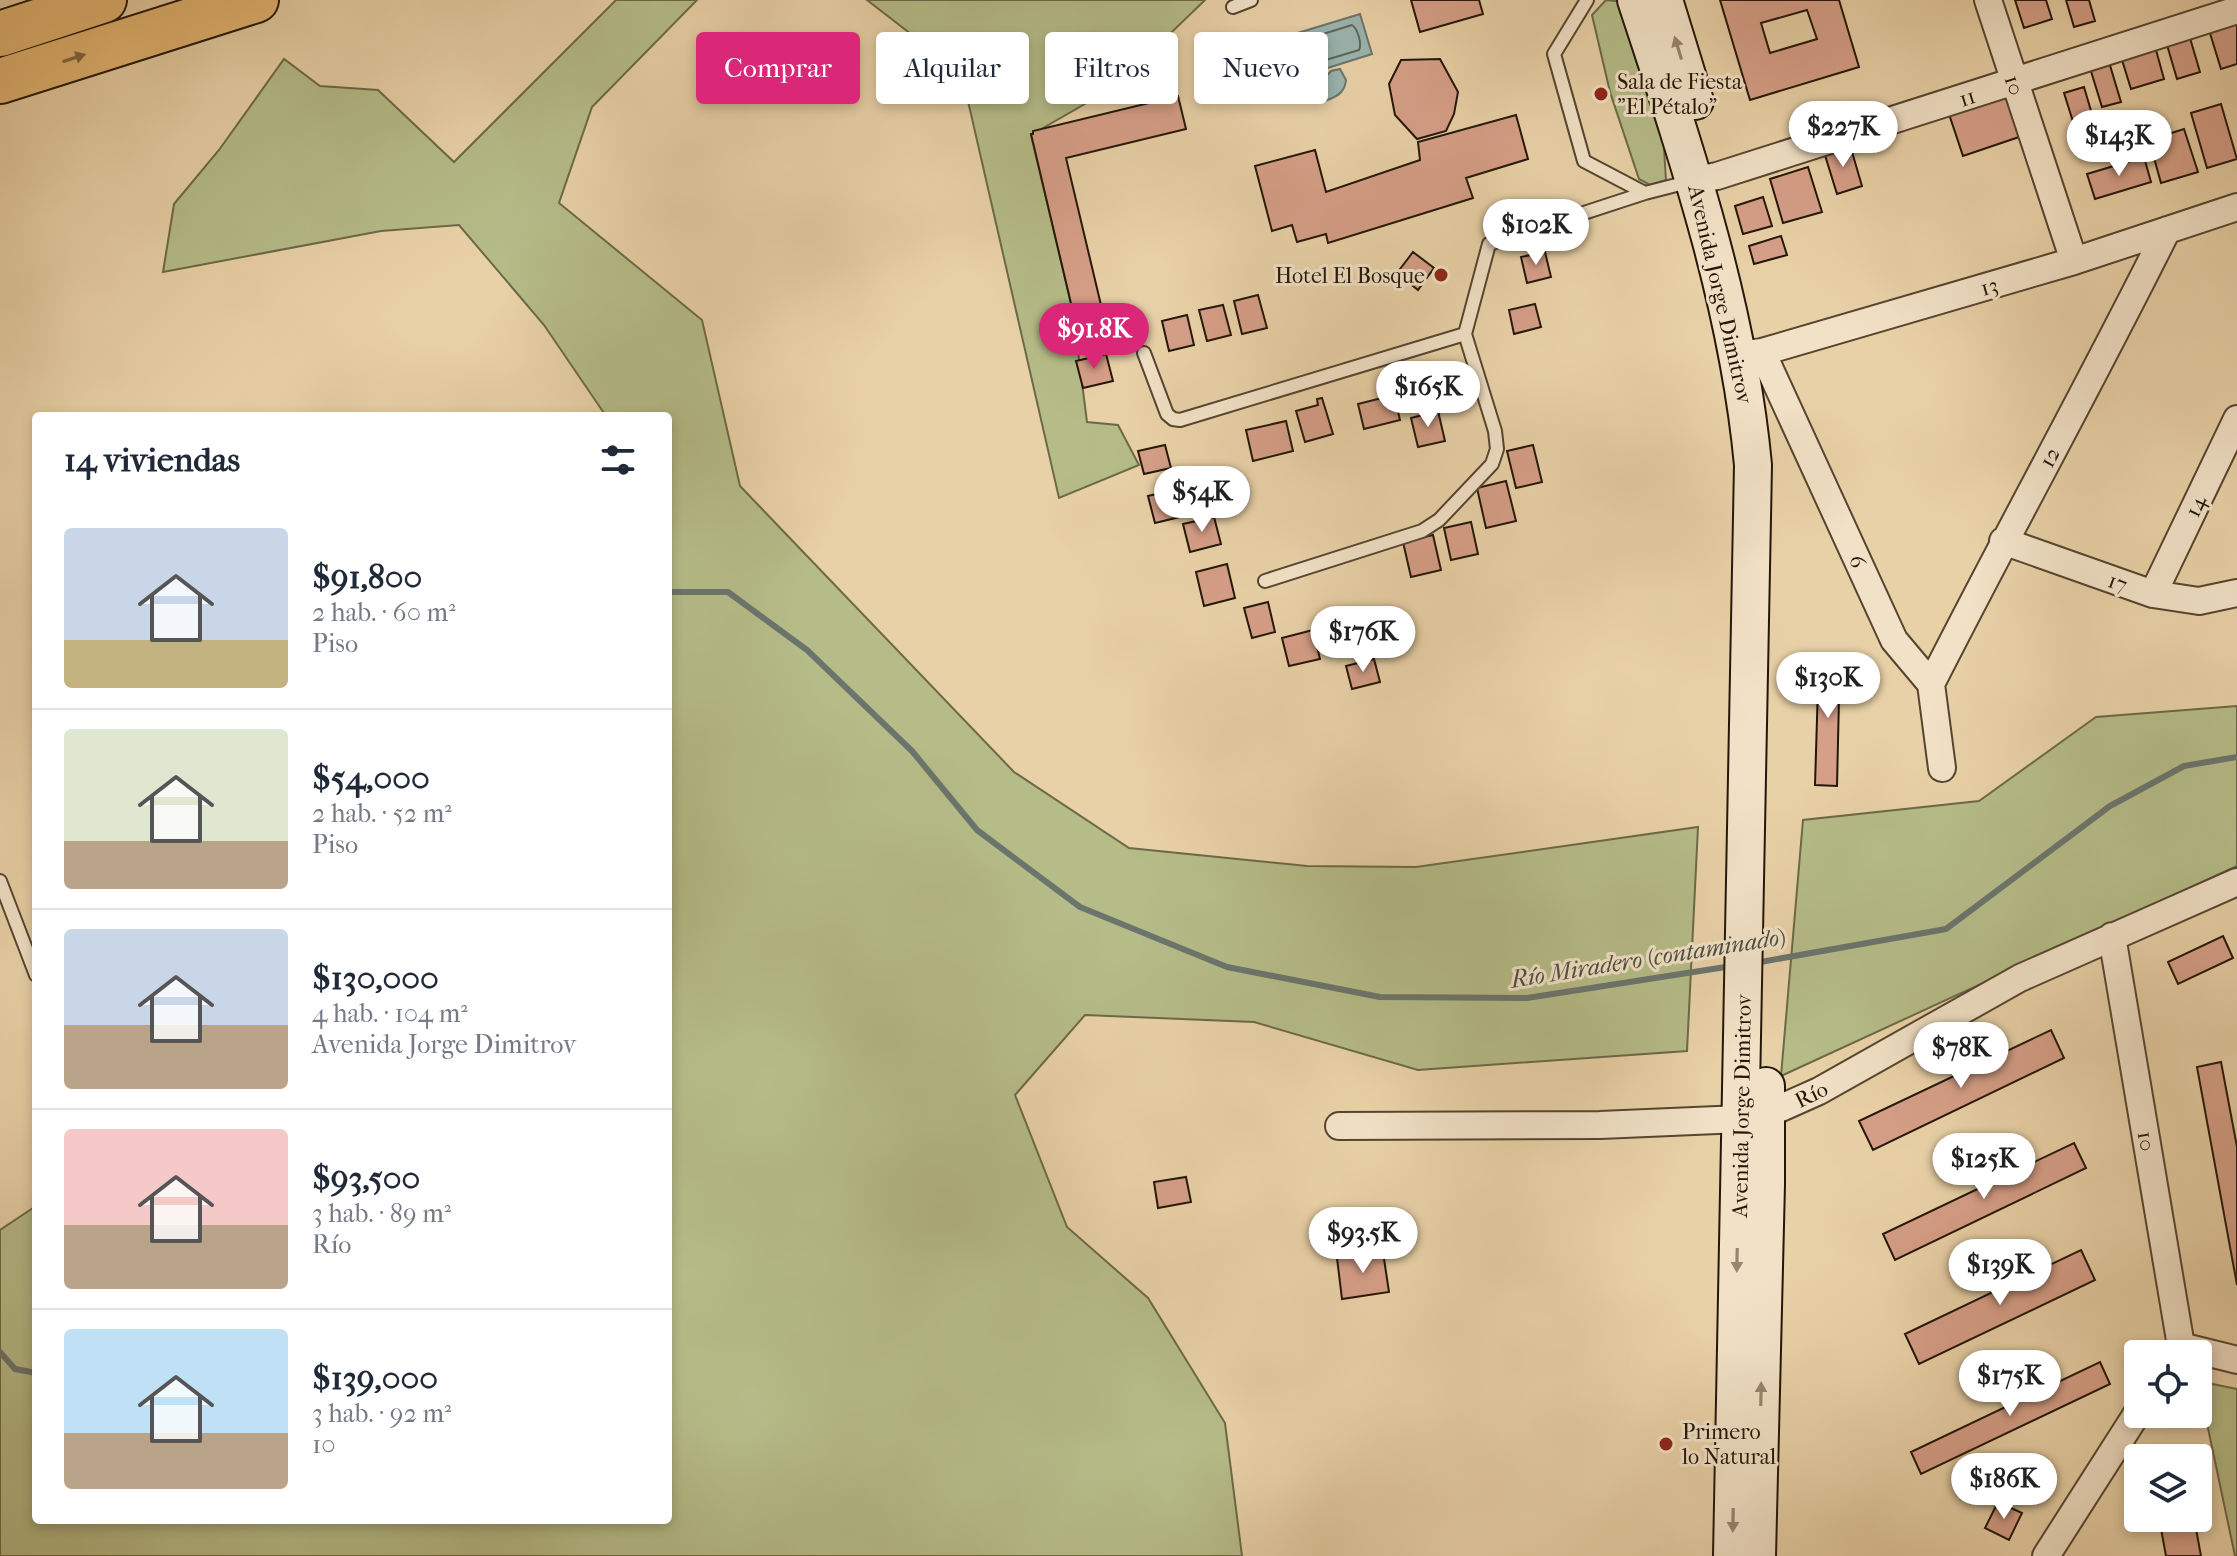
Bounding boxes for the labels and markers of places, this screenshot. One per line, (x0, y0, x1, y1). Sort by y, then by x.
place label: Sala de Fiesta "El Pétalo" (1617, 69, 1743, 120)
marker: Sala de Fiesta "El Pétalo" (1592, 85, 1610, 103)
pin: $227K (1787, 101, 1899, 169)
pin: $143K (2063, 110, 2175, 178)
pin: $102K (1480, 199, 1592, 267)
place label: Hotel El Bosque (1275, 263, 1425, 289)
marker: Hotel El Bosque (1432, 266, 1450, 284)
pin: $91.8K (1029, 303, 1159, 371)
pin: $165K (1372, 361, 1484, 429)
pin: $54K (1155, 466, 1249, 534)
pin: $176K (1307, 606, 1419, 674)
pin: $130K (1772, 652, 1884, 720)
pin: $78K (1914, 1022, 2008, 1090)
pin: $125K (1928, 1133, 2040, 1201)
pin: $93.5K (1298, 1207, 1428, 1275)
pin: $139K (1944, 1239, 2056, 1307)
pin: $175K (1954, 1350, 2066, 1418)
place label: Primero lo Natural (1681, 1419, 1776, 1470)
marker: Primero lo Natural (1657, 1435, 1675, 1453)
pin: $186K (1948, 1453, 2060, 1521)

